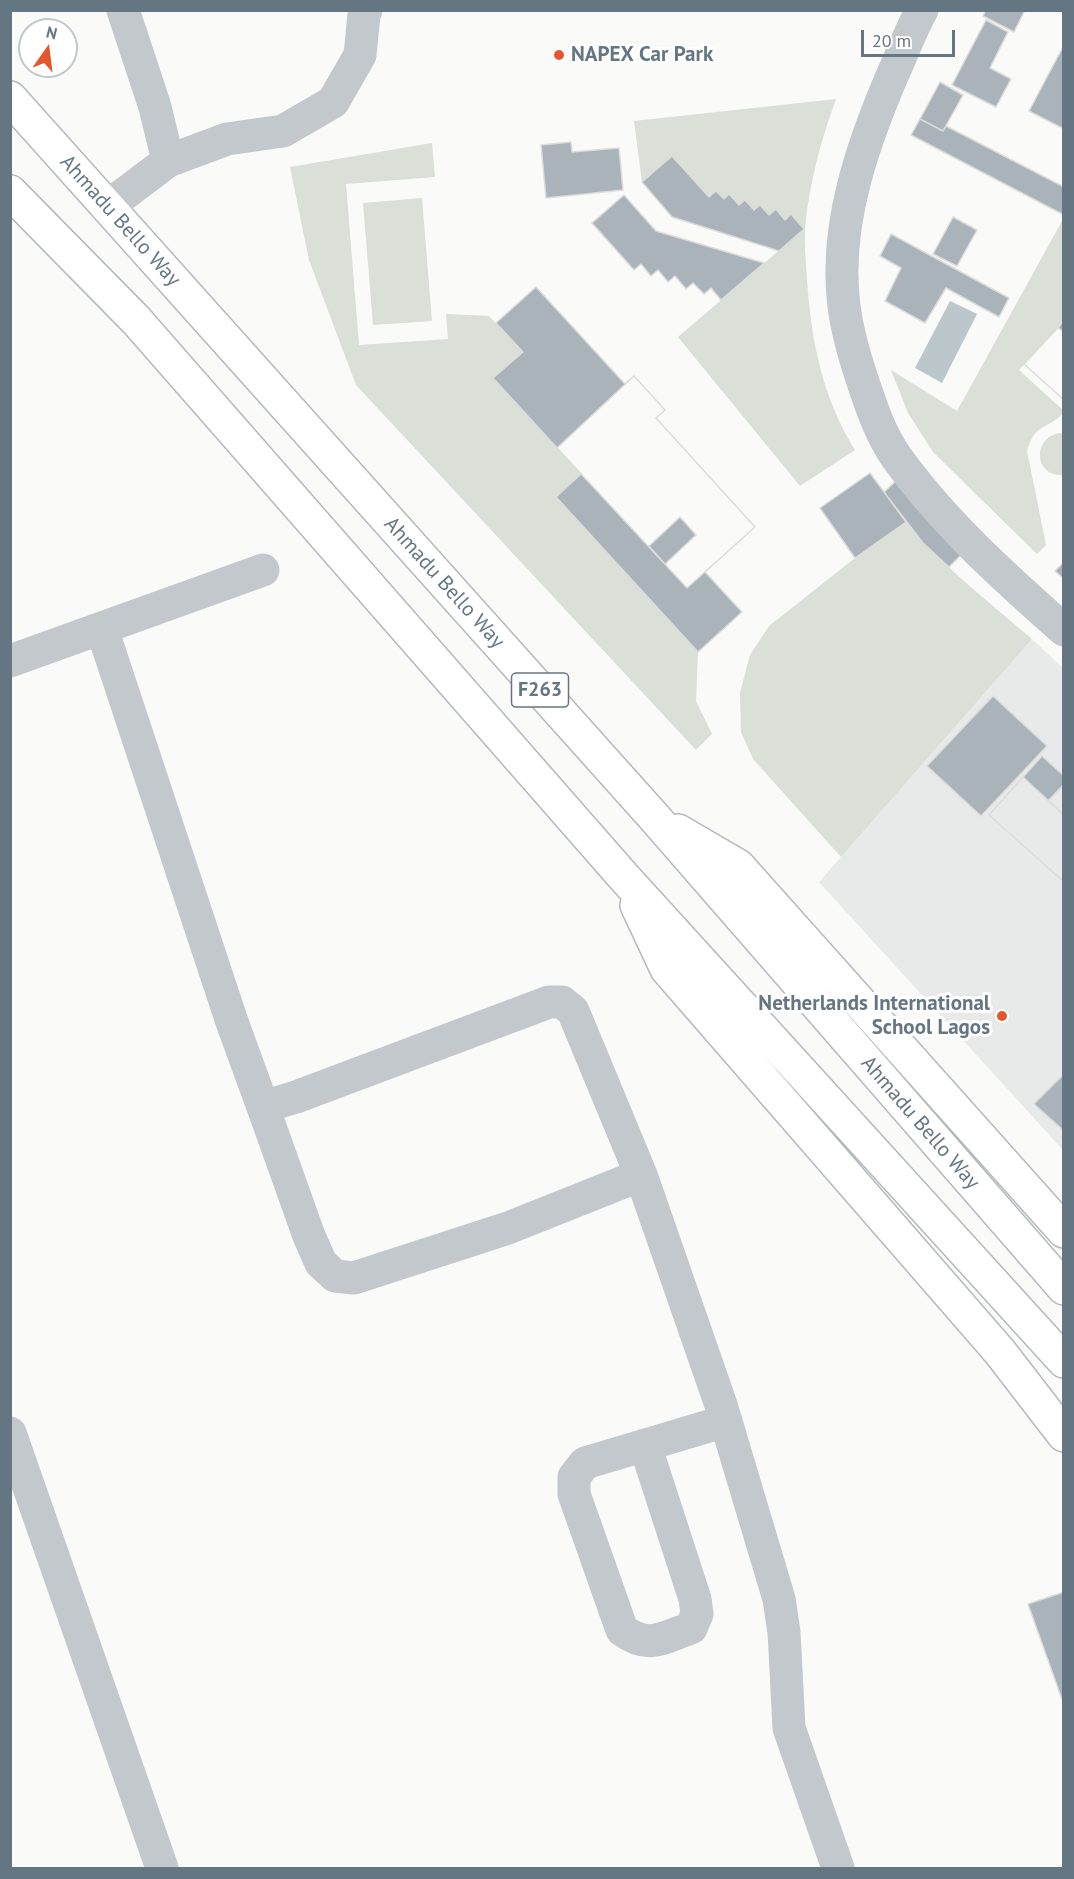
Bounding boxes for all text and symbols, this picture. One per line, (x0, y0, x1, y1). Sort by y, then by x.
north arrow (18, 18, 78, 78)
scale bar (864, 18, 958, 56)
text: N (44, 21, 59, 43)
text: 20 m (872, 29, 911, 52)
place label: NAPEX Car Park (571, 42, 713, 68)
marker: NAPEX Car Park (552, 48, 566, 62)
street label: Ahmadu Bello Way (54, 150, 186, 292)
street label: Ahmadu Bello Way (378, 512, 510, 654)
road number: F263 (512, 673, 568, 707)
place label: Netherlands International School Lagos (758, 991, 990, 1041)
marker: Netherlands International School Lagos (995, 1009, 1009, 1023)
street label: Ahmadu Bello Way (855, 1051, 985, 1195)

